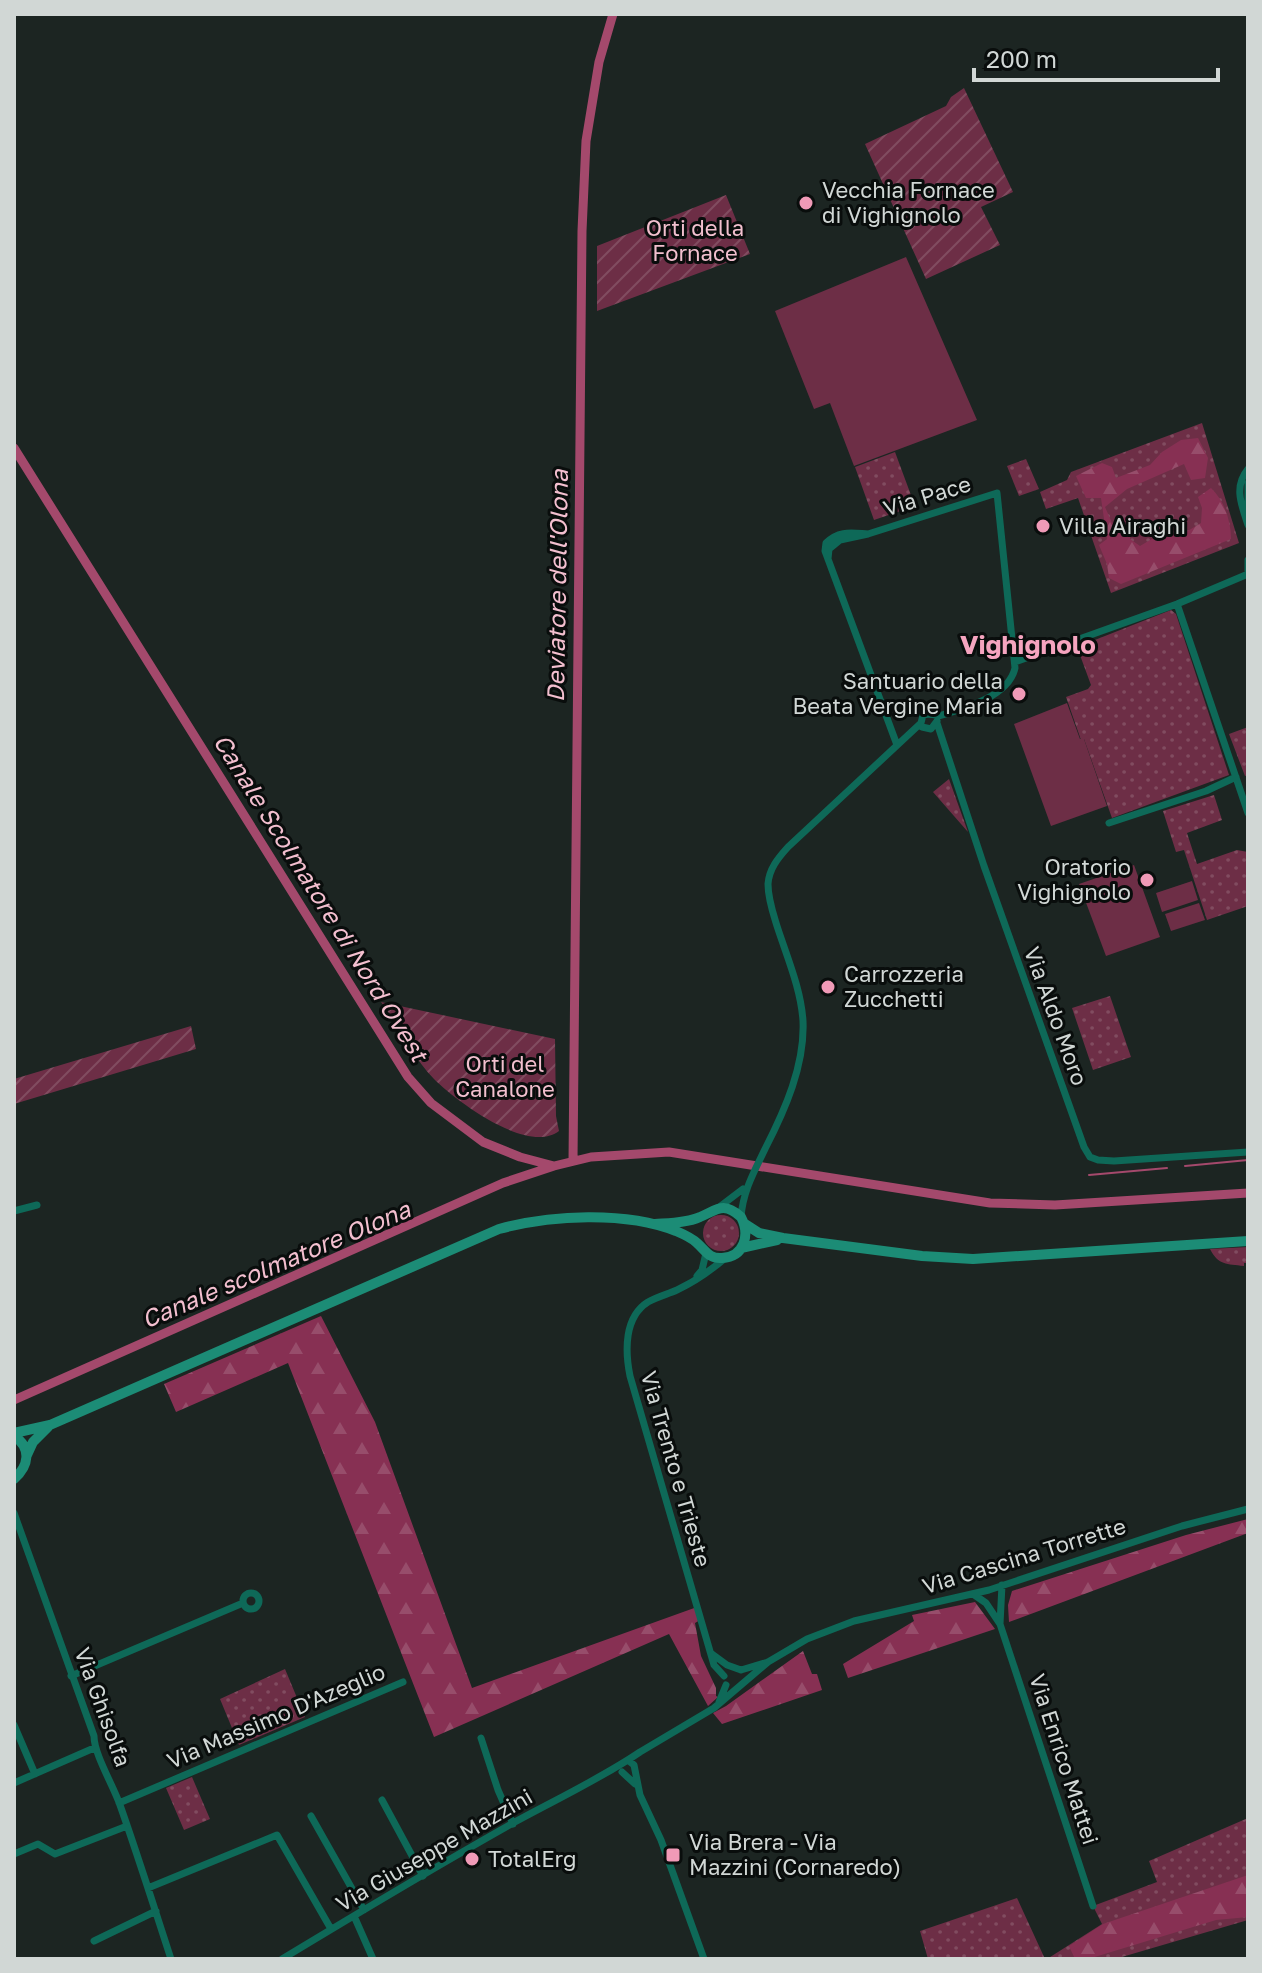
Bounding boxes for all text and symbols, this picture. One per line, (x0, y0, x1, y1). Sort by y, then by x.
scale bar (974, 32, 1218, 82)
text: 200 m (986, 44, 1057, 73)
place label: Vecchia Fornace di Vighignolo (822, 176, 995, 228)
marker: Vecchia Fornace di Vighignolo (797, 194, 815, 212)
park label: Orti della Fornace (646, 214, 744, 266)
water label: Deviatore dell'Olona (540, 468, 573, 703)
street label: Via Pace (880, 469, 974, 522)
place label: Villa Airaghi (1059, 512, 1186, 539)
marker: Villa Airaghi (1034, 517, 1052, 535)
district label: Vighignolo (960, 629, 1096, 660)
place label: Santuario della Beata Vergine Maria (793, 667, 1003, 719)
marker: Santuario della Beata Vergine Maria (1010, 685, 1028, 703)
water label: Canale Scolmatore di Nord Ovest (208, 728, 436, 1068)
place label: Oratorio Vighignolo (1017, 853, 1131, 905)
marker: Oratorio Vighignolo (1138, 871, 1156, 889)
street label: Via Aldo Moro (1019, 943, 1094, 1089)
place label: Carrozzeria Zucchetti (844, 960, 964, 1012)
marker: Carrozzeria Zucchetti (819, 978, 837, 996)
park label: Orti del Canalone (455, 1050, 555, 1102)
water label: Canale scolmatore Olona (137, 1193, 415, 1333)
street label: Via Trento e Trieste (636, 1368, 717, 1570)
street label: Via Cascina Torrette (919, 1512, 1129, 1599)
street label: Via Ghisolfa (69, 1643, 138, 1770)
street label: Via Massimo D'Azeglio (163, 1657, 389, 1774)
street label: Via Enrico Mattei (1024, 1670, 1105, 1848)
street label: Via Giuseppe Mazzini (331, 1782, 537, 1917)
place label: Via Brera - Via Mazzini (Cornaredo) (689, 1828, 901, 1880)
place label: TotalErg (488, 1845, 576, 1872)
marker: Via Brera - Via Mazzini (Cornaredo) (664, 1846, 682, 1864)
marker: TotalErg (463, 1850, 481, 1868)

